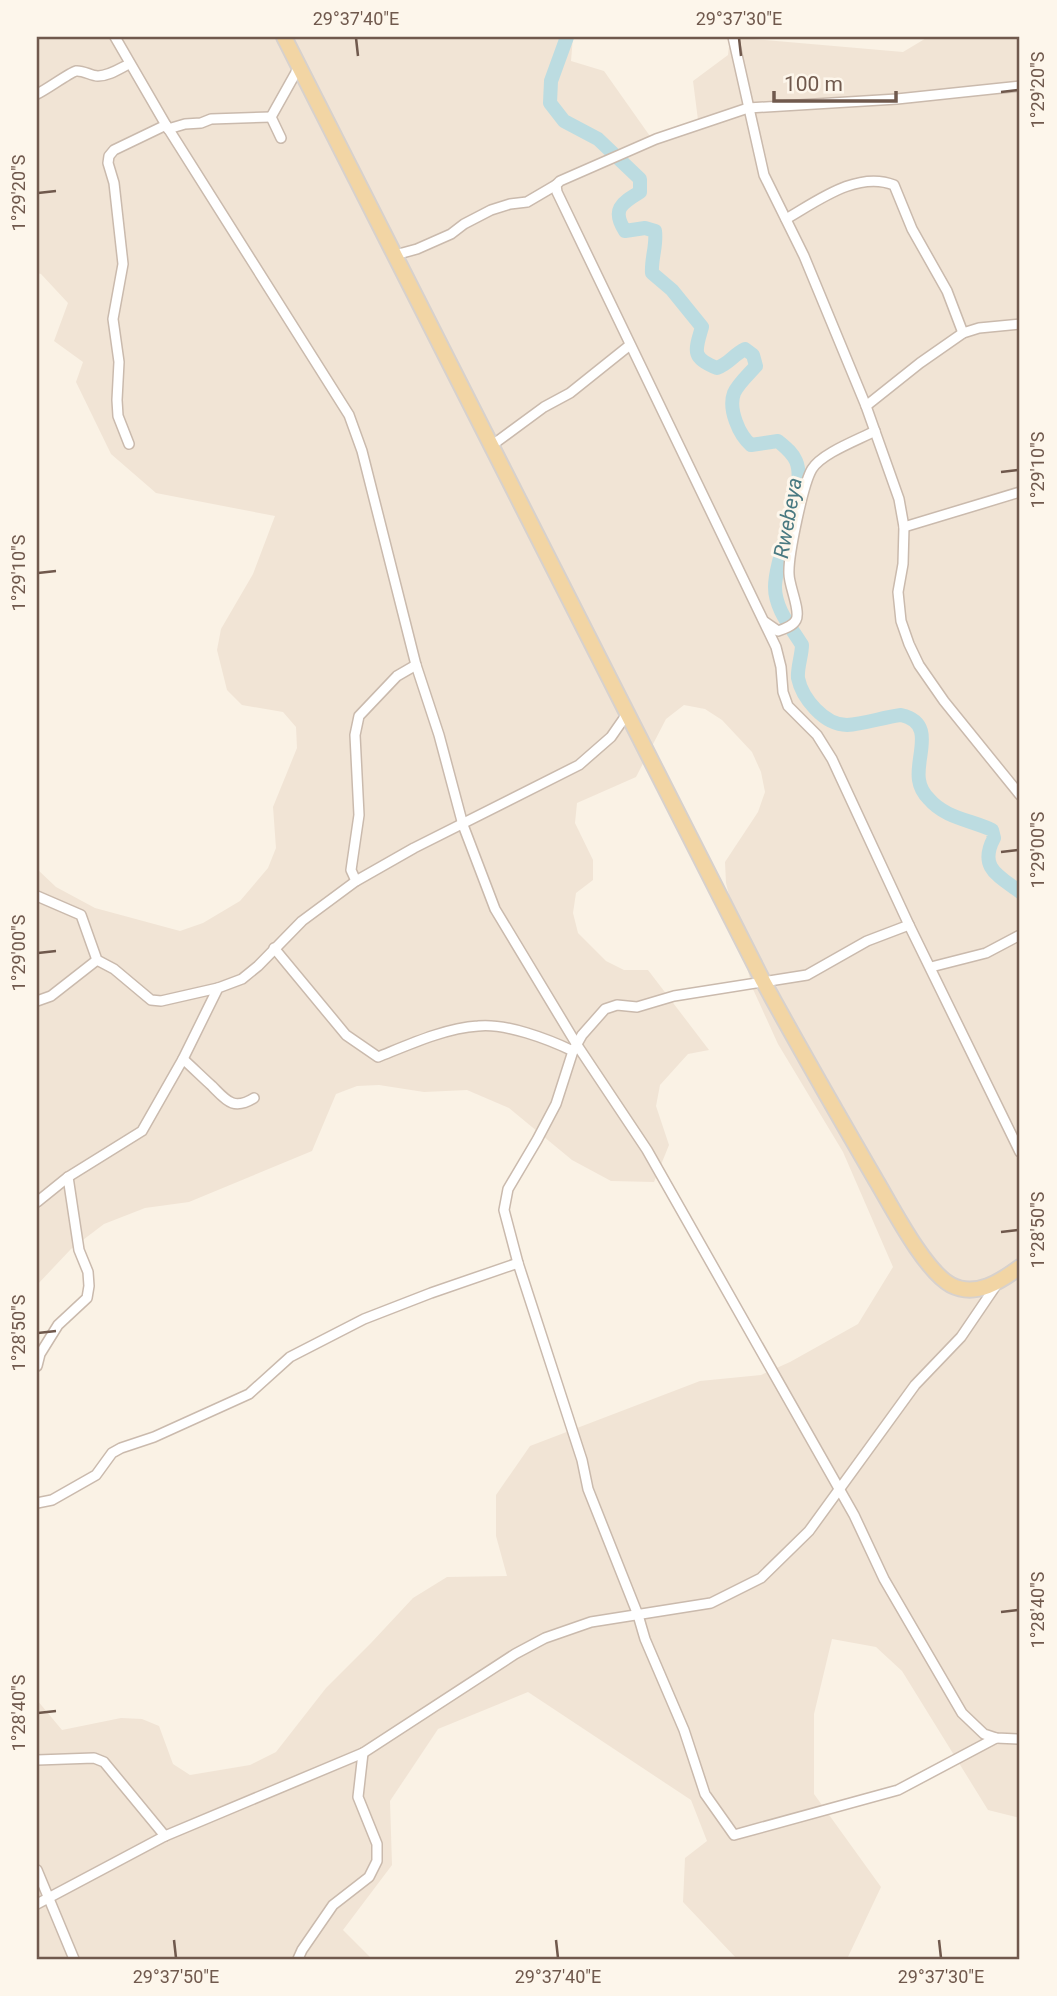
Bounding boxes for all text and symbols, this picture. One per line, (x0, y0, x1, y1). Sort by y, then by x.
text: 29°37'40"E (313, 8, 399, 29)
text: 29°37'30"E (696, 8, 782, 29)
text: 1°29'20"S (1027, 51, 1048, 128)
scale bar (774, 60, 896, 104)
text: 100 m (784, 72, 843, 96)
text: 1°29'20"S (8, 154, 29, 231)
text: 1°29'10"S (1027, 431, 1048, 508)
water label: Rwebeya (769, 476, 807, 560)
text: 1°29'10"S (8, 534, 29, 611)
text: 1°29'00"S (1027, 811, 1048, 888)
text: 1°29'00"S (8, 914, 29, 991)
text: 1°28'50"S (1027, 1191, 1048, 1268)
text: 1°28'50"S (8, 1294, 29, 1371)
text: 1°28'40"S (1027, 1571, 1048, 1648)
text: 1°28'40"S (8, 1674, 29, 1751)
text: 29°37'50"E (133, 1966, 219, 1987)
text: 29°37'40"E (515, 1966, 601, 1987)
text: 29°37'30"E (898, 1966, 984, 1987)

